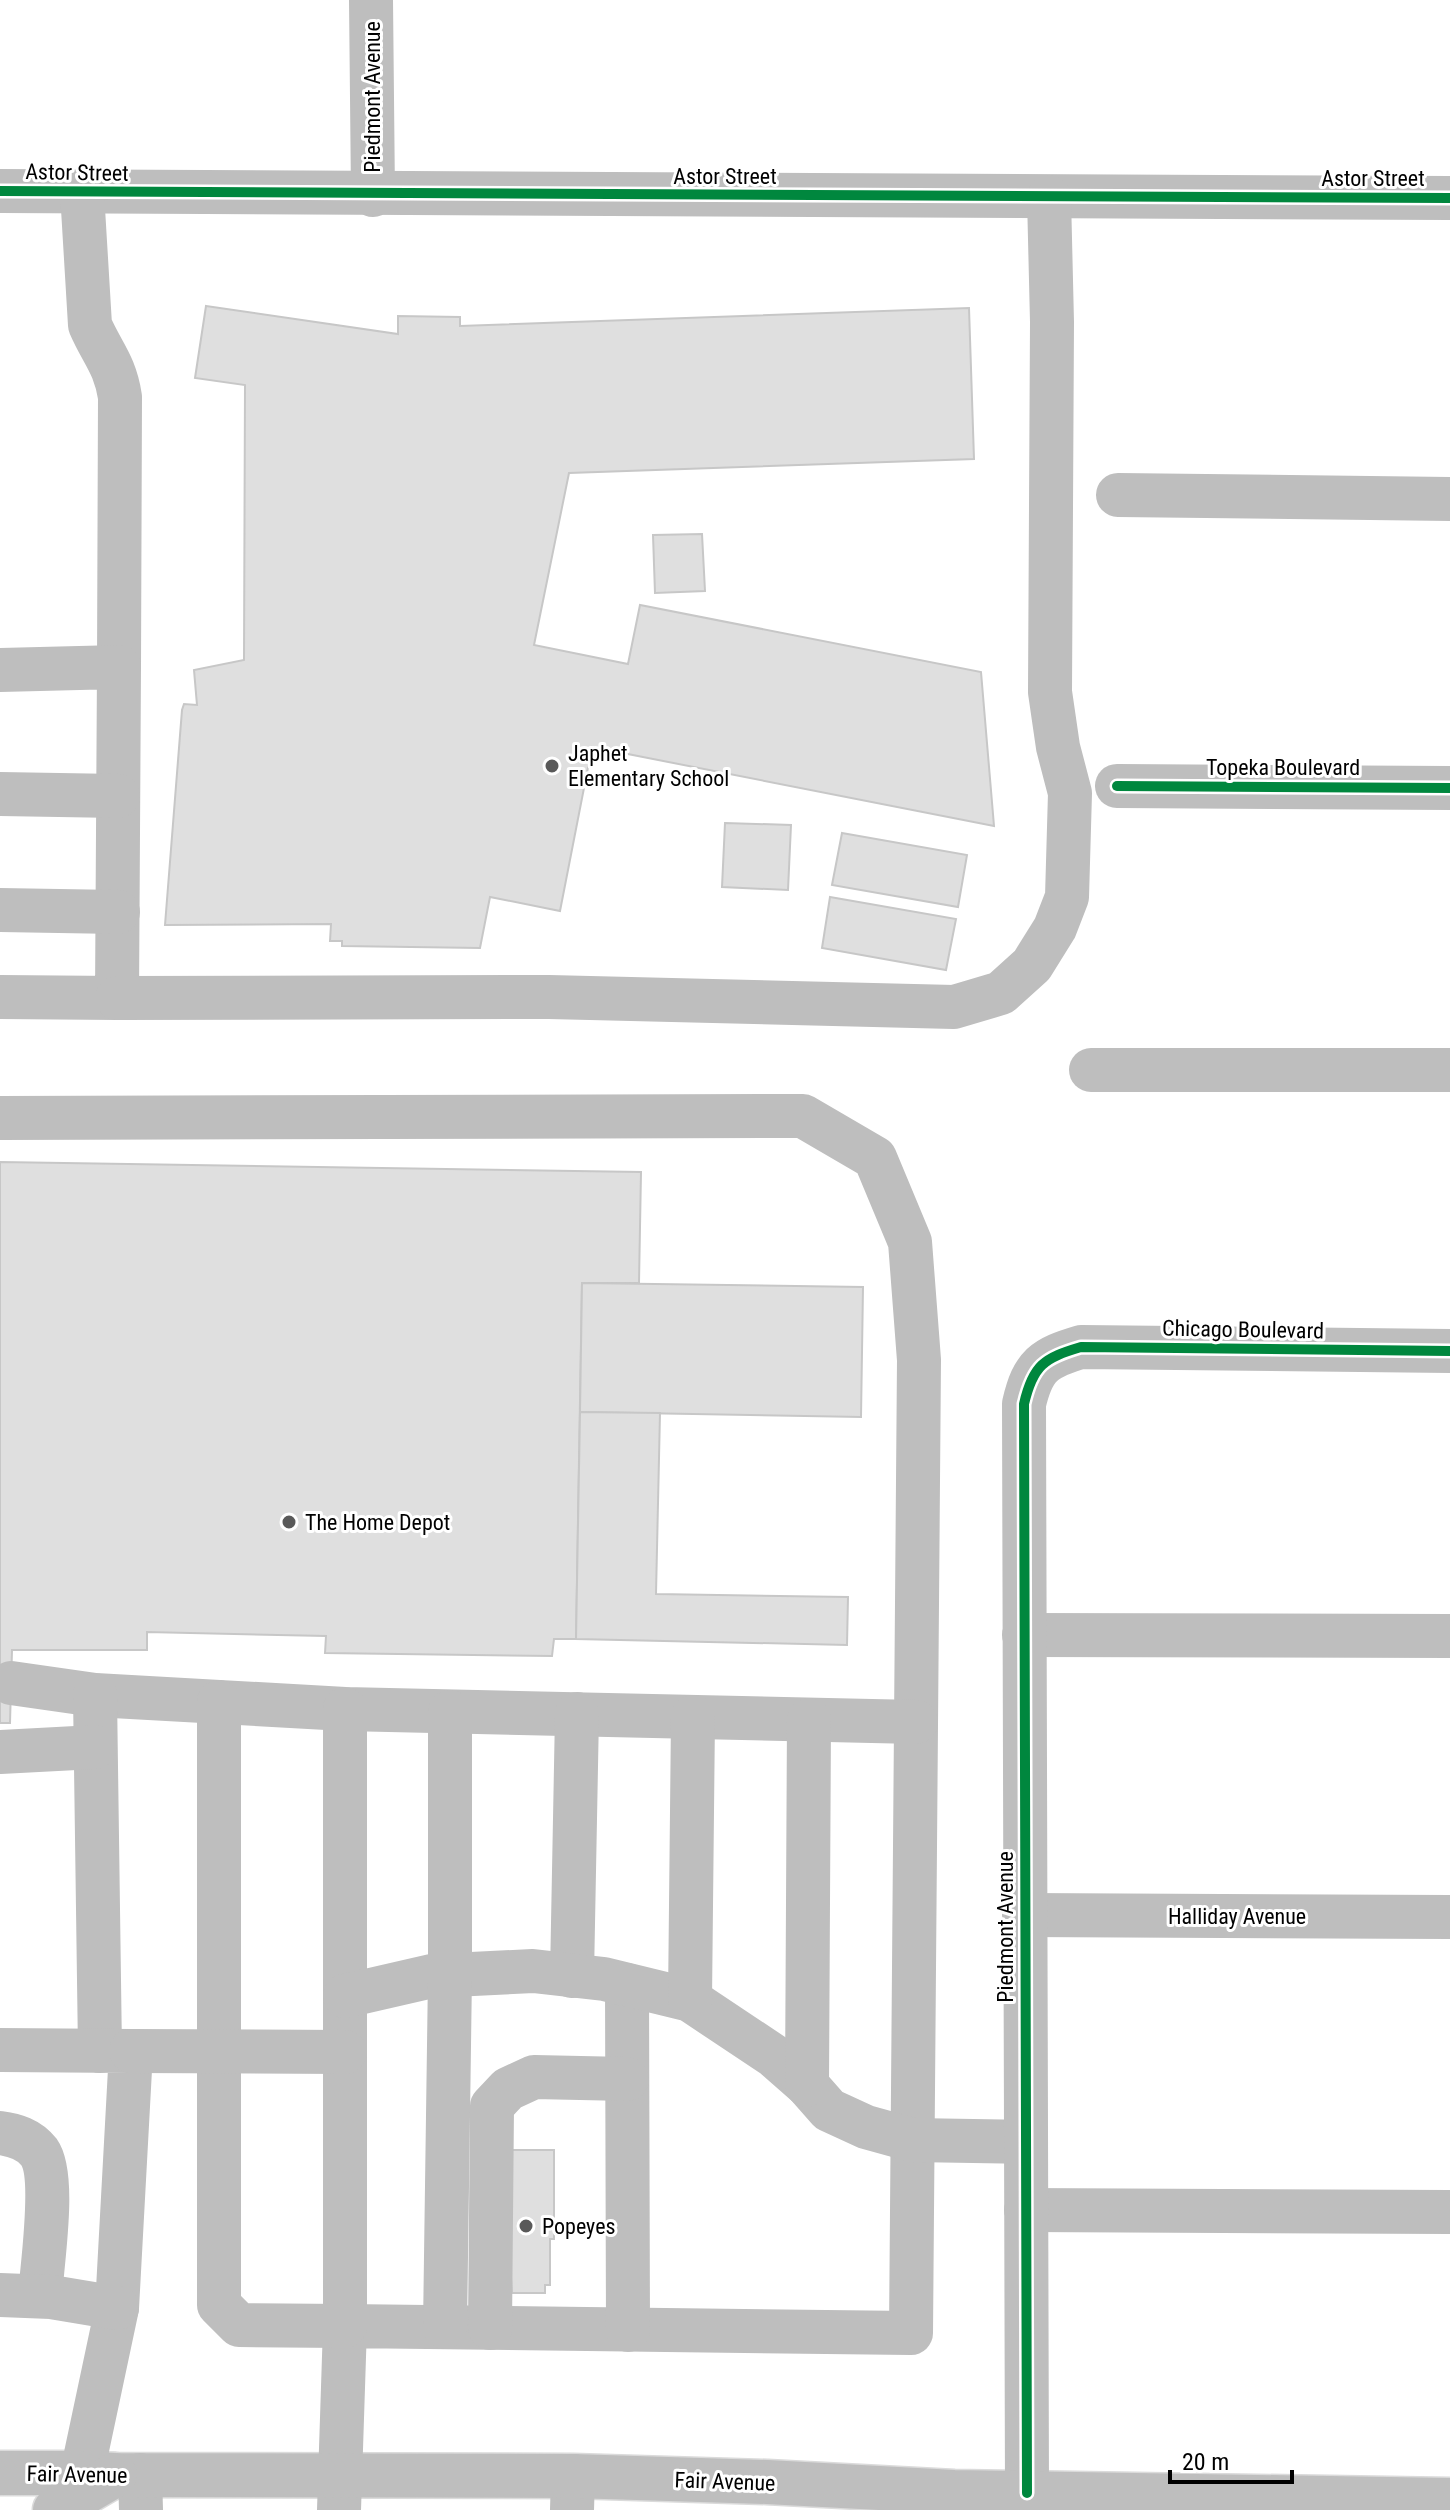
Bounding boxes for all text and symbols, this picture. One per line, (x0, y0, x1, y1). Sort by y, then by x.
street label: Piedmont Avenue (360, 21, 385, 173)
street label: Astor Street (25, 159, 129, 186)
street label: Astor Street (673, 164, 777, 189)
street label: Astor Street (1321, 166, 1425, 191)
place label: Japhet Elementary School (568, 741, 729, 791)
street label: Topeka Boulevard (1206, 755, 1360, 780)
marker: Japhet Elementary School (543, 757, 561, 775)
street label: Chicago Boulevard (1162, 1316, 1324, 1343)
place label: The Home Depot (305, 1510, 450, 1535)
marker: The Home Depot (280, 1513, 298, 1531)
street label: Piedmont Avenue (993, 1851, 1018, 2003)
street label: Halliday Avenue (1168, 1904, 1306, 1929)
place label: Popeyes (542, 2214, 616, 2239)
marker: Popeyes (517, 2217, 535, 2235)
scale bar (1170, 2434, 1292, 2484)
text: 20 m (1182, 2448, 1229, 2476)
street label: Fair Avenue (26, 2461, 128, 2488)
street label: Fair Avenue (674, 2467, 776, 2496)

